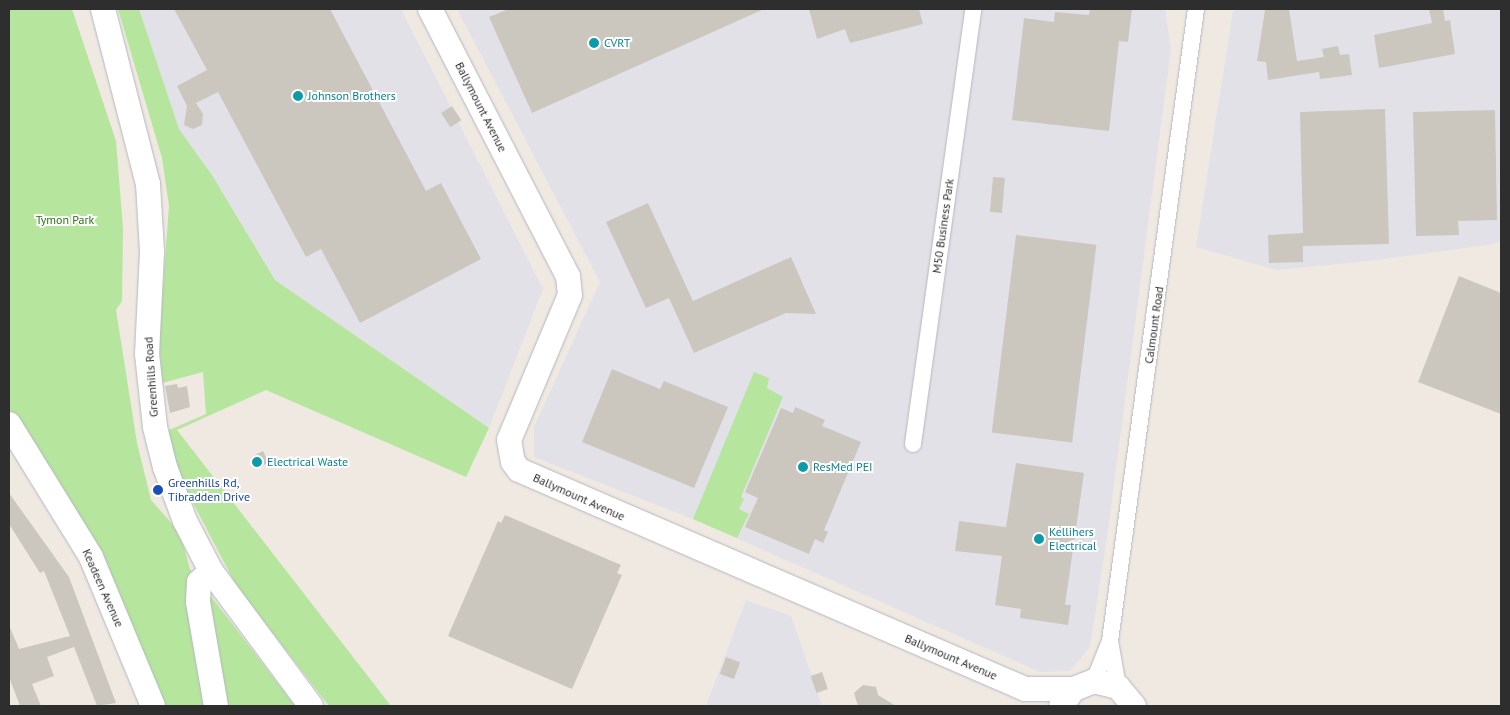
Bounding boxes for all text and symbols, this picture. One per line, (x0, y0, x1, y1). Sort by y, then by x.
place label: CVRT (604, 36, 630, 50)
marker: CVRT (588, 37, 600, 49)
street label: Ballymount Avenue (452, 59, 510, 155)
place label: Johnson Brothers (308, 89, 396, 103)
marker: Johnson Brothers (292, 90, 304, 102)
street label: M50 Business Park (929, 178, 957, 274)
park label: Tymon Park (36, 213, 94, 227)
street label: Calmount Road (1141, 285, 1167, 365)
street label: Greenhills Road (141, 336, 161, 418)
place label: Electrical Waste (267, 455, 348, 469)
marker: Electrical Waste (251, 456, 263, 468)
place label: ResMed PEI (813, 460, 873, 474)
marker: ResMed PEI (797, 461, 809, 473)
street label: Ballymount Avenue (531, 470, 627, 524)
place label: Greenhills Rd, Tibradden Drive (168, 476, 250, 504)
marker: Greenhills Rd, Tibradden Drive (152, 484, 164, 496)
place label: Kellihers Electrical (1049, 525, 1097, 553)
marker: Kellihers Electrical (1033, 533, 1045, 545)
street label: Keadeen Avenue (79, 546, 127, 630)
street label: Ballymount Avenue (902, 631, 1000, 683)

